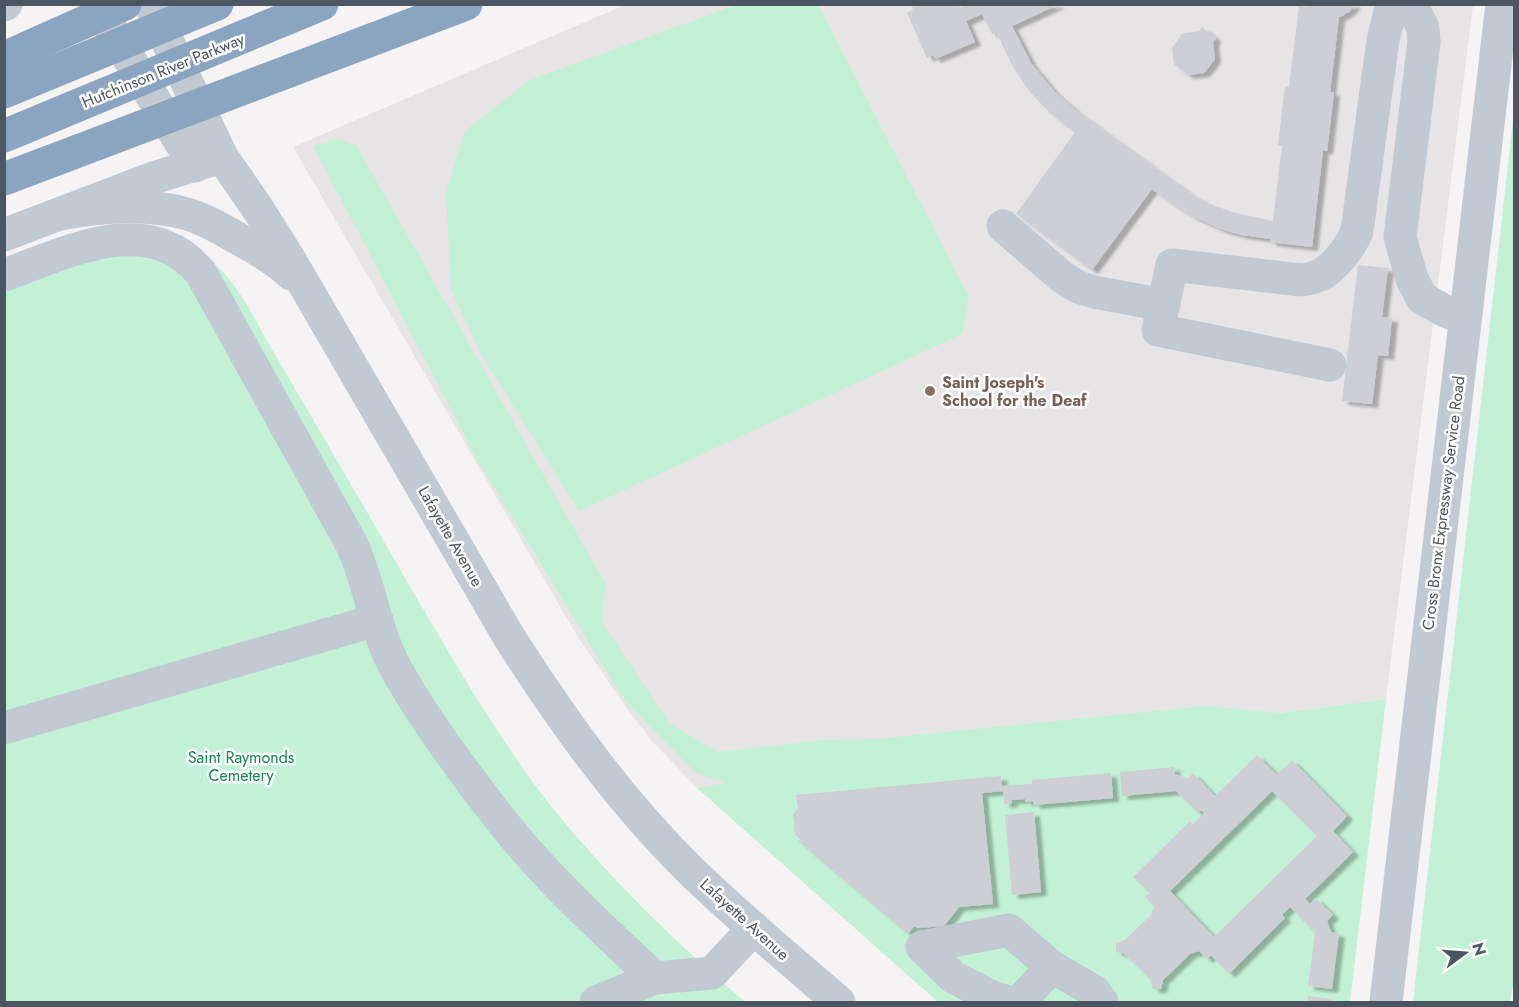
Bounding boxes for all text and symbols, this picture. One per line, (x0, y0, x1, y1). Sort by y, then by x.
street label: Hutchinson River Parkway (78, 27, 249, 114)
place label: Saint Joseph's School for the Deaf (942, 371, 1088, 412)
street label: Cross Bronx Expressway Service Road (1416, 375, 1471, 632)
marker: Saint Joseph's School for the Deaf (923, 384, 937, 398)
street label: Lafayette Avenue (412, 482, 489, 591)
park label: Saint Raymonds Cemetery (188, 746, 294, 787)
street label: Lafayette Avenue (695, 873, 794, 966)
north arrow (1435, 923, 1495, 983)
text: N (1466, 940, 1492, 958)

